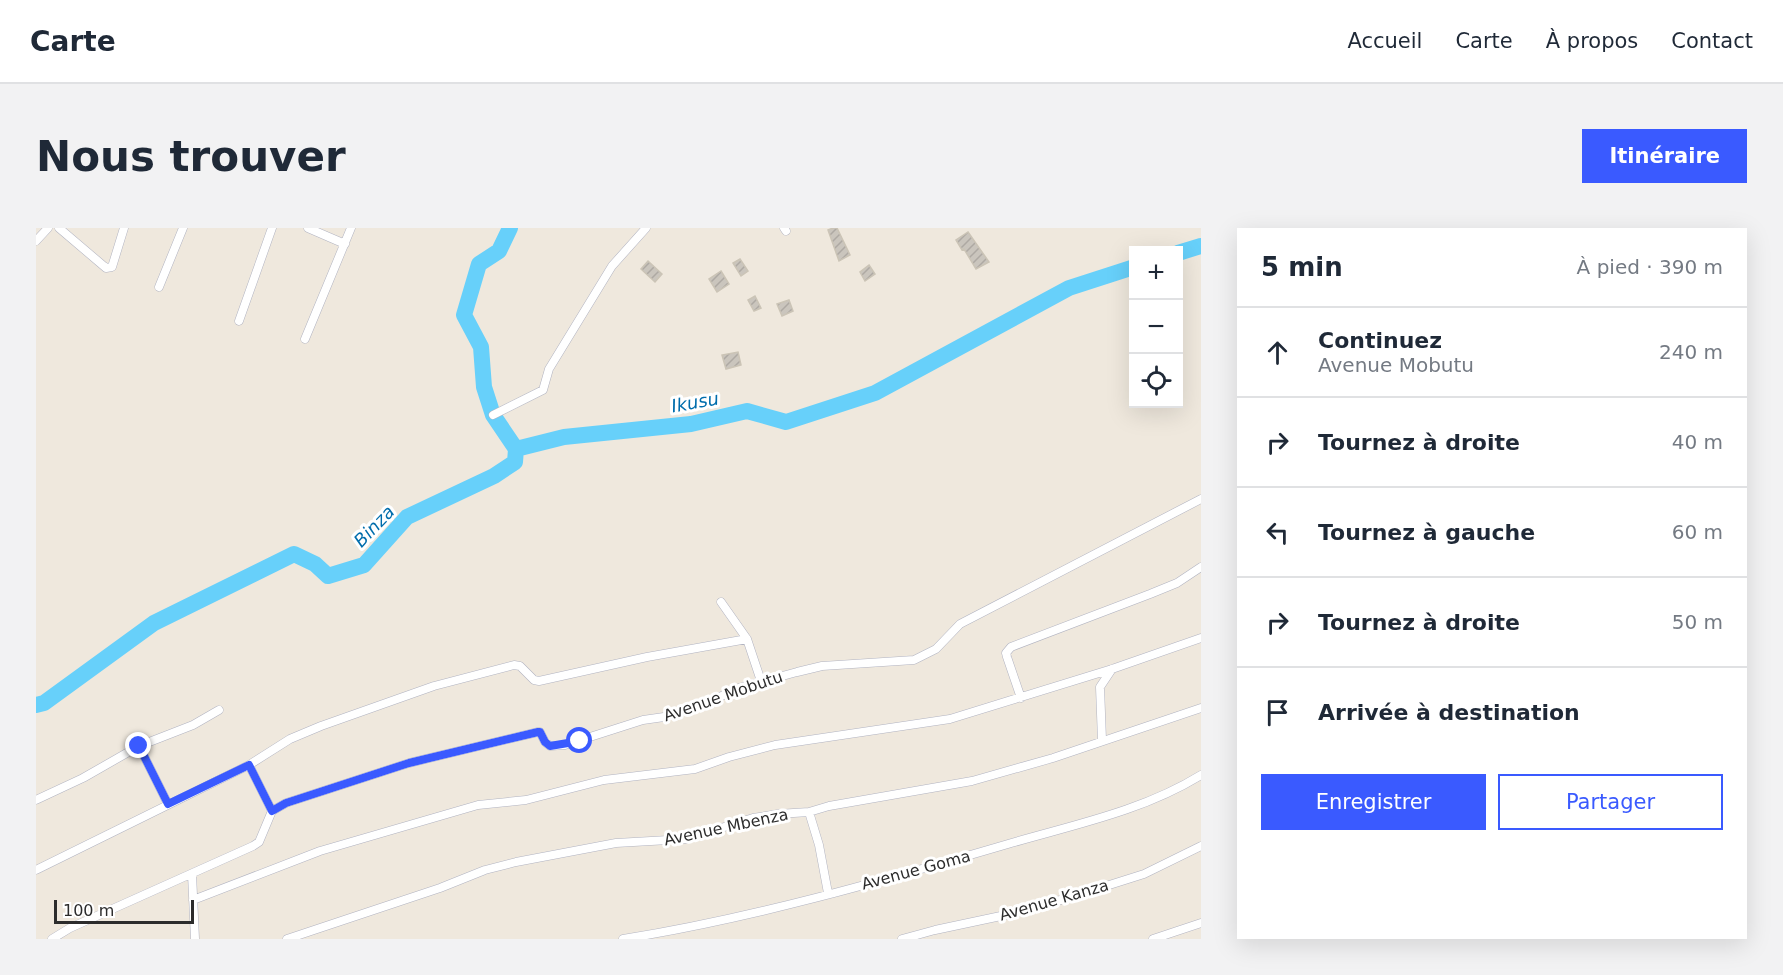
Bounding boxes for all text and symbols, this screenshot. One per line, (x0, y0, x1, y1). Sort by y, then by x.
text: Carte (30, 25, 116, 58)
text: Accueil (1347, 29, 1422, 53)
text: Carte (1455, 29, 1513, 53)
text: À propos (1546, 29, 1638, 53)
text: Contact (1671, 29, 1753, 53)
button: Itinéraire (1582, 129, 1747, 183)
text: Nous trouver (36, 132, 346, 181)
map controls (1129, 246, 1183, 408)
button: + (1129, 246, 1183, 300)
text: 5 min (1261, 252, 1343, 282)
text: À pied · 390 m (1577, 255, 1723, 279)
button: − (1129, 300, 1183, 354)
text: Continuez (1318, 328, 1442, 353)
icon: ahead (1261, 336, 1294, 369)
text: 240 m (1659, 340, 1723, 364)
text: Avenue Mobutu (1318, 353, 1474, 377)
button: locate (1129, 354, 1183, 408)
water label: Ikusu (670, 387, 720, 417)
icon: right (1261, 426, 1294, 459)
text: Tournez à droite (1318, 430, 1520, 455)
text: 40 m (1672, 430, 1723, 454)
water label: Binza (349, 501, 399, 551)
icon: left (1261, 516, 1294, 549)
text: Tournez à gauche (1318, 520, 1535, 545)
text: 60 m (1672, 520, 1723, 544)
icon: right (1261, 606, 1294, 639)
text: Tournez à droite (1318, 610, 1520, 635)
text: 50 m (1672, 610, 1723, 634)
street label: Avenue Mobutu (661, 667, 785, 725)
icon: arrive (1261, 696, 1294, 729)
text: Arrivée à destination (1318, 700, 1580, 725)
route start (566, 727, 592, 753)
route end (125, 732, 151, 758)
button: Enregistrer (1261, 774, 1486, 830)
button: Partager (1498, 774, 1723, 830)
street label: Avenue Mbenza (662, 805, 790, 849)
street label: Avenue Goma (859, 846, 973, 894)
street label: Avenue Kanza (997, 875, 1111, 925)
scale bar (54, 897, 194, 924)
text: 100 m (63, 901, 114, 920)

